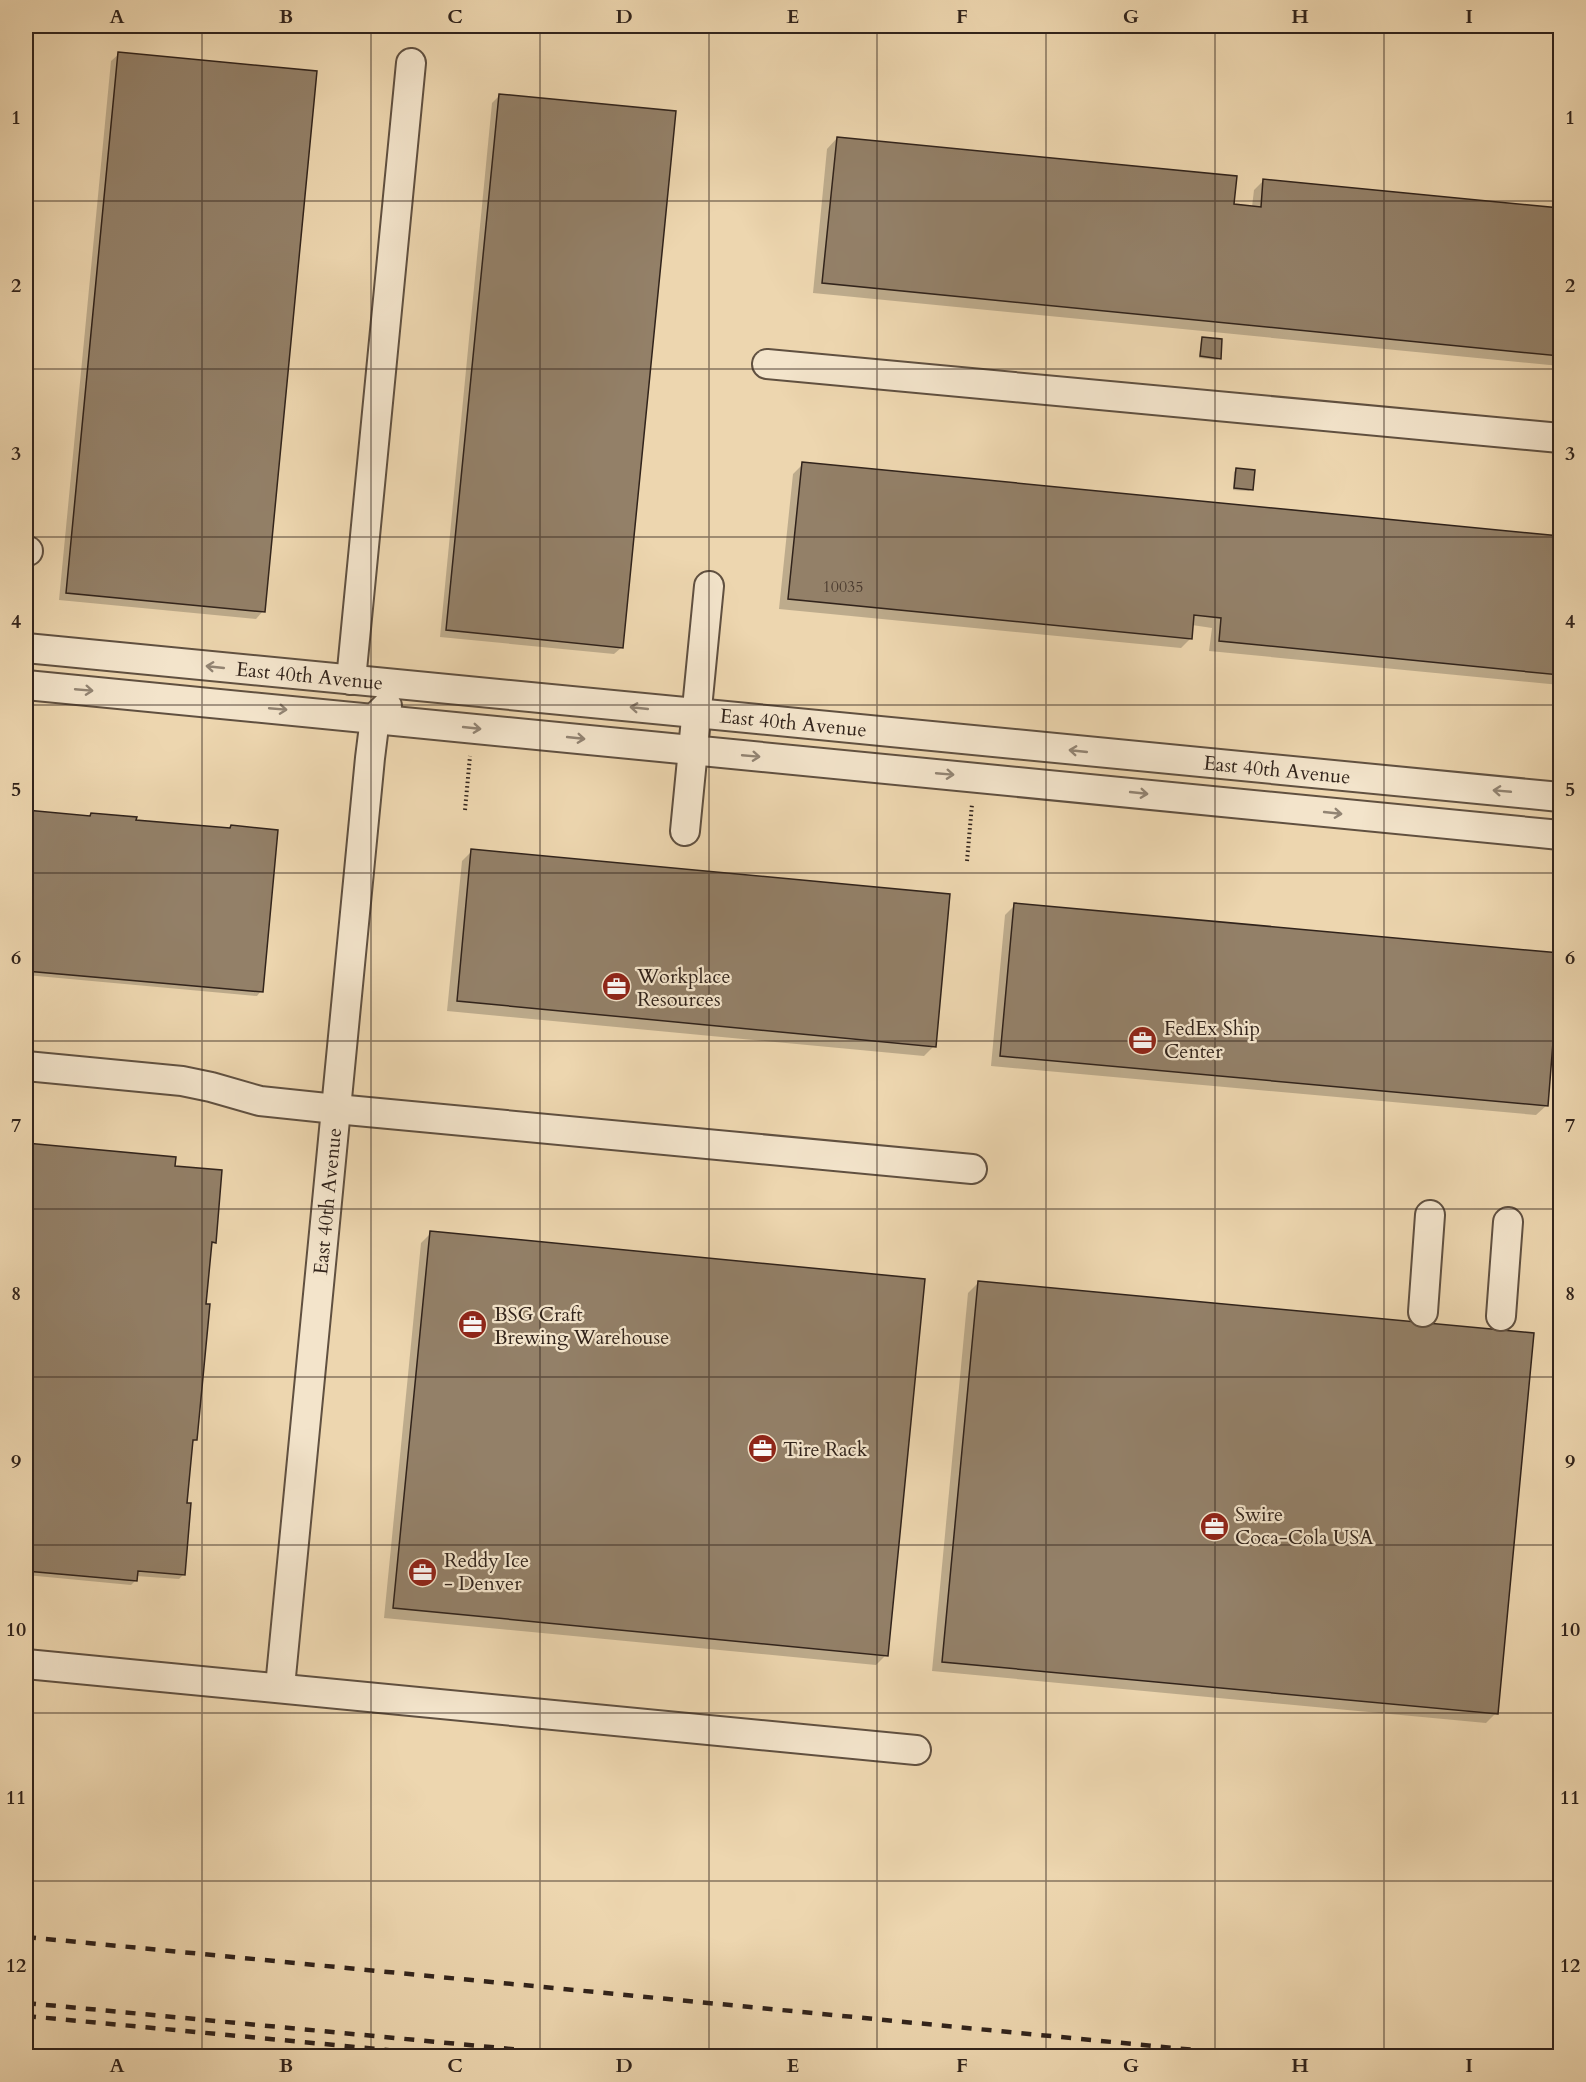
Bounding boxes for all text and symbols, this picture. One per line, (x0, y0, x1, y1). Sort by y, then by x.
text: A (109, 3, 125, 30)
text: B (279, 3, 293, 30)
text: C (447, 3, 463, 30)
text: D (615, 3, 633, 30)
text: E (787, 3, 799, 30)
text: F (956, 3, 968, 30)
text: G (1123, 3, 1139, 30)
text: H (1291, 3, 1309, 30)
text: I (1465, 3, 1473, 30)
text: 1 (11, 104, 21, 131)
text: 1 (1565, 104, 1575, 131)
text: 2 (11, 272, 21, 299)
text: 2 (1565, 272, 1575, 299)
text: 3 (11, 440, 21, 467)
text: 3 (1565, 440, 1575, 467)
house number: 10035 (823, 576, 863, 598)
text: 4 (11, 608, 21, 635)
text: 4 (1565, 608, 1575, 635)
street label: East 40th Avenue (235, 655, 384, 696)
one-way arrow (205, 661, 225, 672)
one-way arrow (73, 685, 93, 696)
one-way arrow (629, 702, 649, 713)
street label: East 40th Avenue (719, 702, 868, 743)
one-way arrow (267, 704, 287, 715)
one-way arrow (461, 723, 481, 734)
one-way arrow (565, 733, 585, 744)
one-way arrow (1069, 745, 1089, 756)
street label: East 40th Avenue (1202, 749, 1352, 790)
one-way arrow (741, 751, 761, 762)
one-way arrow (935, 769, 955, 780)
text: 5 (11, 776, 21, 803)
text: 5 (1565, 776, 1575, 803)
one-way arrow (1493, 785, 1513, 796)
one-way arrow (1129, 788, 1149, 799)
one-way arrow (1323, 808, 1343, 819)
text: 6 (11, 944, 21, 971)
text: 6 (1565, 944, 1575, 971)
place label: Workplace Resources (636, 963, 730, 1013)
office icon: Workplace Resources (600, 971, 632, 1003)
place label: FedEx Ship Center (1164, 1015, 1260, 1065)
office icon: FedEx Ship Center (1127, 1024, 1159, 1056)
text: 7 (11, 1112, 21, 1139)
text: 7 (1565, 1112, 1575, 1139)
street label: East 40th Avenue (307, 1127, 348, 1276)
text: 8 (11, 1280, 21, 1307)
text: 8 (1565, 1280, 1575, 1307)
place label: BSG Craft Brewing Warehouse (494, 1301, 669, 1351)
office icon: BSG Craft Brewing Warehouse (457, 1309, 489, 1341)
office icon: Tire Rack (746, 1433, 778, 1465)
place label: Tire Rack (783, 1436, 868, 1463)
text: 9 (11, 1448, 21, 1475)
text: 9 (1565, 1448, 1575, 1475)
place label: Swire Coca-Cola USA (1235, 1501, 1374, 1551)
office icon: Swire Coca-Cola USA (1198, 1510, 1230, 1542)
place label: Reddy Ice - Denver (444, 1547, 529, 1597)
office icon: Reddy Ice - Denver (407, 1556, 439, 1588)
text: 10 (6, 1616, 26, 1643)
text: 10 (1560, 1616, 1580, 1643)
text: 11 (6, 1784, 26, 1811)
text: 11 (1560, 1784, 1580, 1811)
text: 12 (6, 1952, 26, 1979)
text: 12 (1560, 1952, 1580, 1979)
text: A (109, 2052, 125, 2079)
text: B (279, 2052, 293, 2079)
text: C (447, 2052, 463, 2079)
text: D (615, 2052, 633, 2079)
text: E (787, 2052, 799, 2079)
text: F (956, 2052, 968, 2079)
text: G (1123, 2052, 1139, 2079)
text: H (1291, 2052, 1309, 2079)
text: I (1465, 2052, 1473, 2079)

